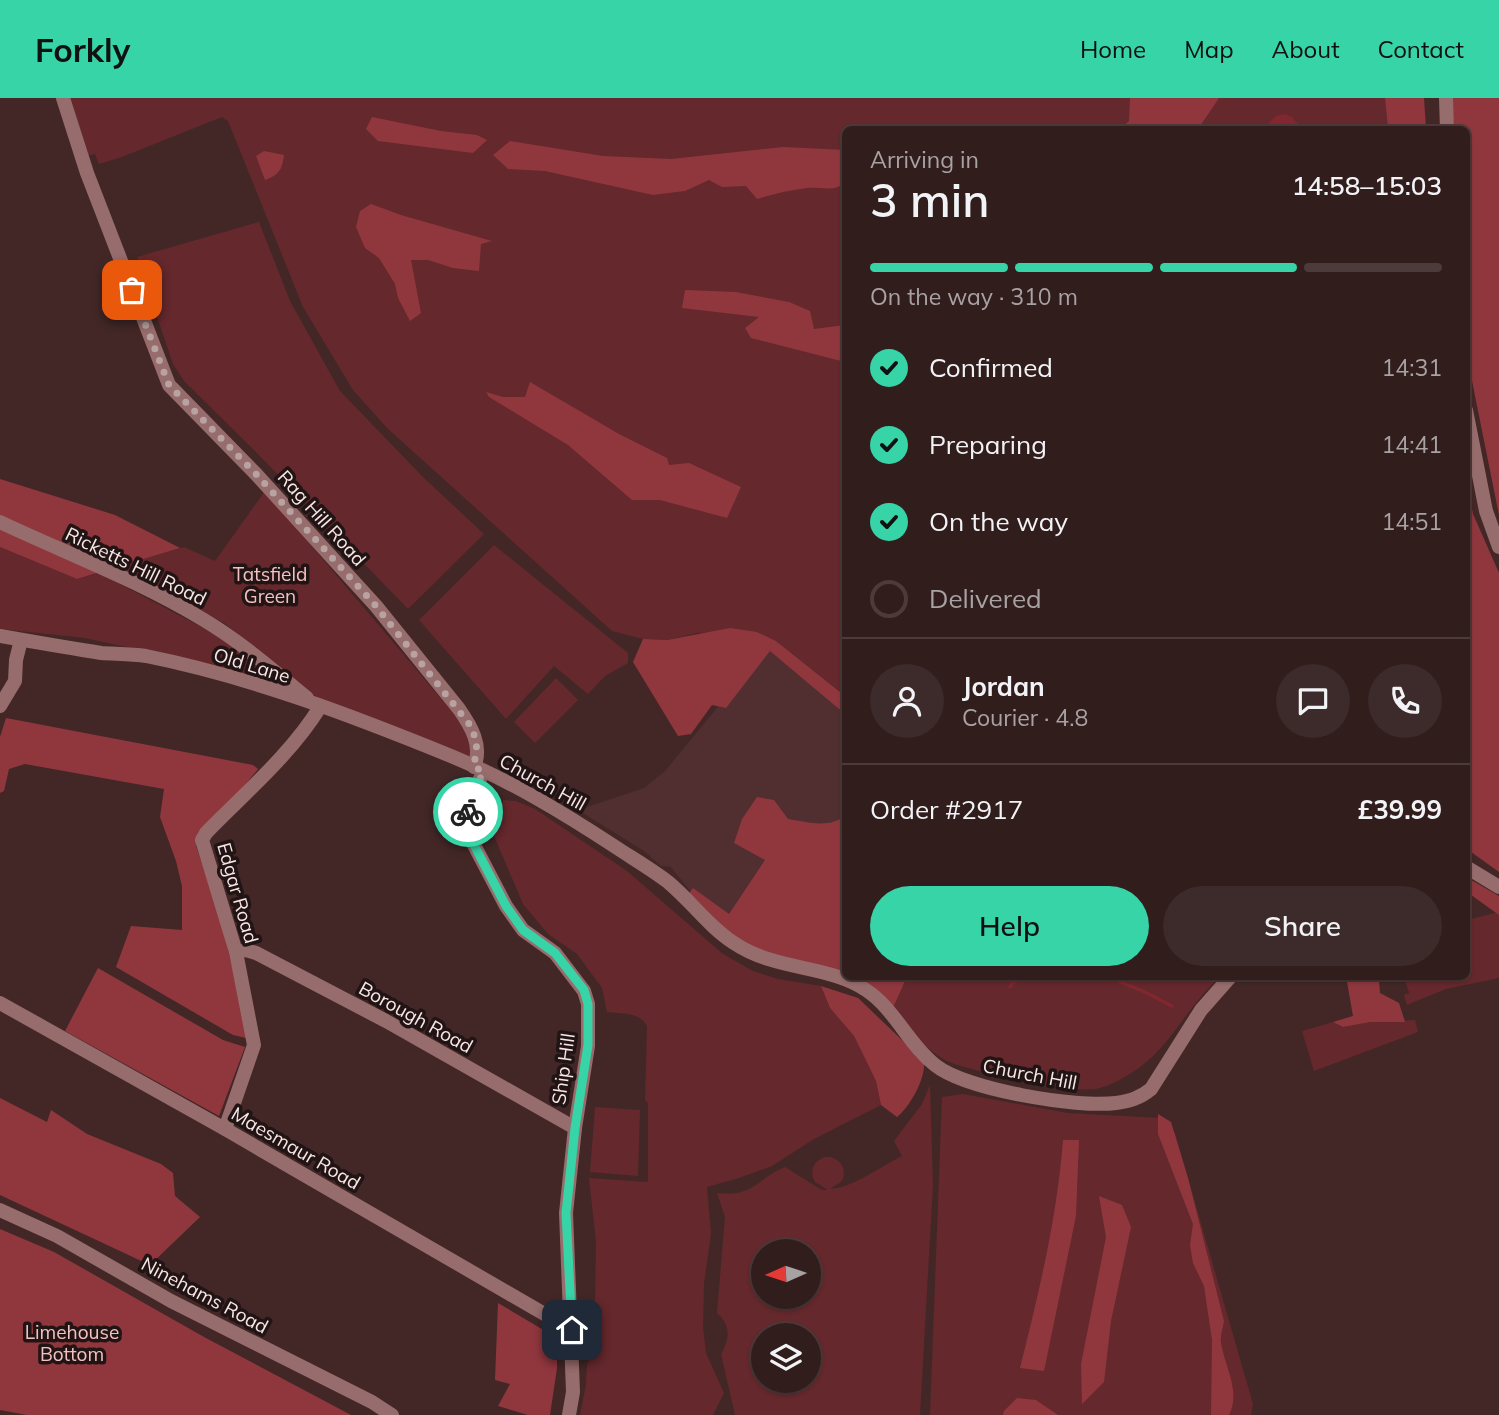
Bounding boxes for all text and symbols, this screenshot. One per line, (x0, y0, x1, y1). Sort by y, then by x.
text: Forkly (35, 29, 131, 70)
text: Home (1080, 34, 1146, 64)
text: Map (1184, 34, 1234, 64)
text: About (1272, 34, 1340, 64)
text: Contact (1378, 34, 1464, 64)
text: Arriving in (870, 145, 979, 174)
text: 14:58–15:03 (1292, 169, 1442, 202)
text: 3 min (870, 171, 989, 229)
pin (102, 260, 162, 320)
icon: bag (113, 271, 151, 309)
text: On the way · 310 m (870, 282, 1078, 311)
icon: check (870, 349, 908, 387)
text: Confirmed (929, 351, 1053, 384)
text: 14:31 (1382, 353, 1442, 382)
icon: check (870, 426, 908, 464)
text: Preparing (929, 428, 1047, 461)
text: 14:41 (1382, 430, 1442, 459)
street label: Rag Hill Road (273, 465, 371, 571)
icon: check (870, 503, 908, 541)
text: On the way (929, 505, 1068, 538)
text: 14:51 (1382, 507, 1442, 536)
street label: Ricketts Hill Road (62, 521, 210, 611)
park label: Tatsfield Green (233, 562, 307, 608)
text: Delivered (929, 582, 1042, 615)
street label: Old Lane (211, 642, 293, 688)
button: person (870, 664, 944, 738)
button: chat (1276, 664, 1350, 738)
button: phone (1368, 664, 1442, 738)
text: Jordan (962, 670, 1045, 703)
text: Courier · 4.8 (962, 703, 1088, 732)
street label: Church Hill (495, 748, 591, 816)
courier (433, 777, 503, 847)
icon: bike (449, 793, 487, 831)
text: Order #2917 (870, 793, 1023, 826)
text: £39.99 (1358, 793, 1442, 826)
street label: Edgar Road (212, 840, 264, 946)
button: Help (870, 886, 1149, 966)
button: Share (1163, 886, 1442, 966)
street label: Borough Road (355, 976, 477, 1058)
street label: Ship Hill (546, 1032, 580, 1106)
street label: Church Hill (981, 1053, 1079, 1095)
street label: Maesmaur Road (227, 1101, 365, 1195)
north arrow (751, 1239, 821, 1309)
map controls (751, 1239, 821, 1393)
street label: Ninehams Road (137, 1251, 273, 1339)
pin (542, 1300, 602, 1360)
icon: home (553, 1311, 591, 1349)
park label: Limehouse Bottom (25, 1320, 119, 1366)
button: layers (751, 1323, 821, 1393)

